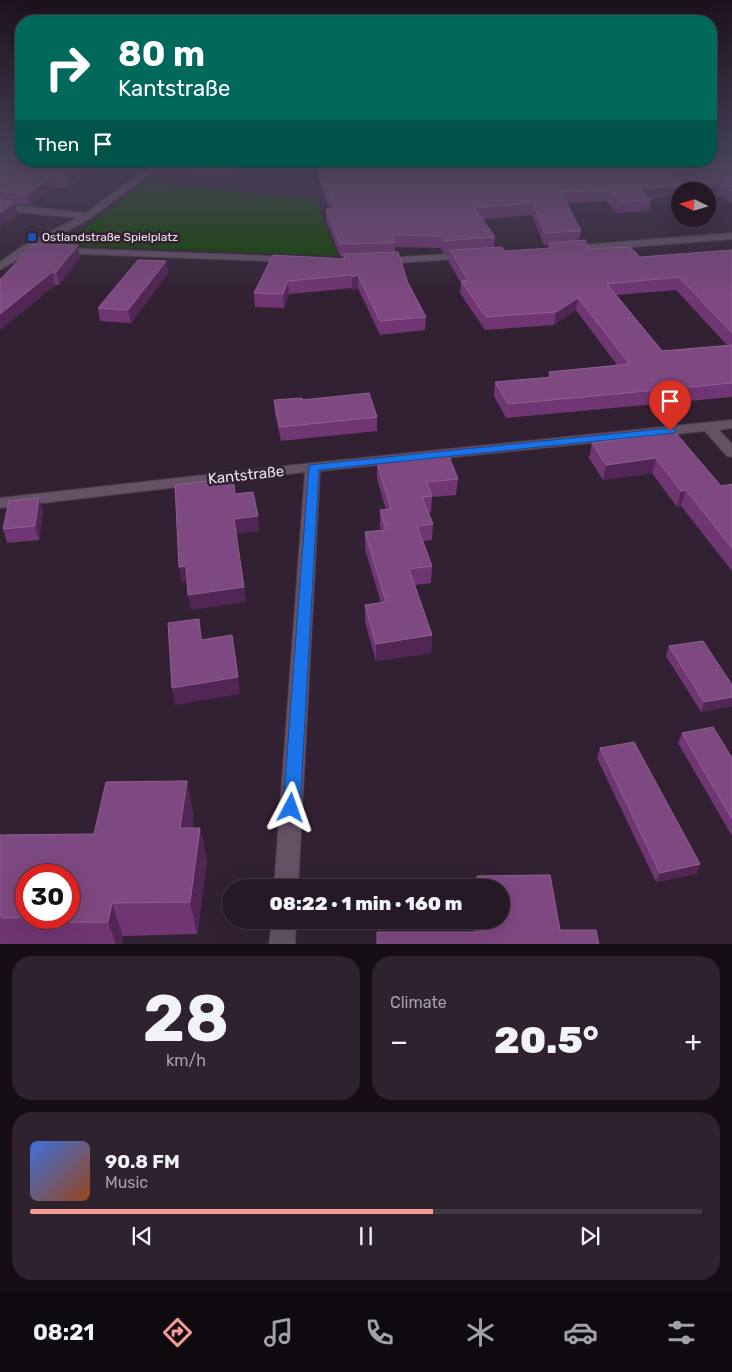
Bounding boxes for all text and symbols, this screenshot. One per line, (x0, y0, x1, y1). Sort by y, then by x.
text: 80 m (118, 33, 205, 75)
icon: right (35, 35, 100, 100)
text: Kantstraße (118, 75, 230, 102)
icon: arrive (89, 130, 117, 158)
text: Then (35, 133, 79, 156)
north arrow (671, 182, 716, 228)
map controls (671, 182, 716, 227)
place label: Ostlandstraße Spielplatz (42, 230, 178, 244)
marker: Ostlandstraße Spielplatz (26, 231, 38, 243)
pin (649, 380, 691, 431)
icon: arrive (656, 387, 684, 415)
street label: Kantstraße (207, 462, 285, 488)
position arrow (264, 781, 316, 833)
speed limit sign: 30 (15, 864, 80, 929)
text: 08:22 · 1 min · 160 m (270, 892, 462, 915)
text: 28 (143, 980, 229, 1057)
text: Climate (390, 993, 447, 1012)
text: 20.5° (494, 1017, 599, 1063)
text: − (390, 1025, 408, 1058)
text: + (685, 1025, 702, 1058)
text: km/h (166, 1051, 206, 1070)
text: 90.8 FM (105, 1150, 180, 1173)
text: Music (105, 1173, 148, 1192)
icon: previous (128, 1222, 156, 1250)
icon: pause (352, 1222, 380, 1250)
icon: next (576, 1222, 604, 1250)
icon: directions (160, 1315, 195, 1350)
icon: music (261, 1315, 296, 1350)
icon: phone (362, 1315, 397, 1350)
icon: climate (463, 1315, 498, 1350)
icon: car (563, 1315, 598, 1350)
icon: filters (664, 1315, 699, 1350)
text: 08:21 (33, 1319, 94, 1346)

